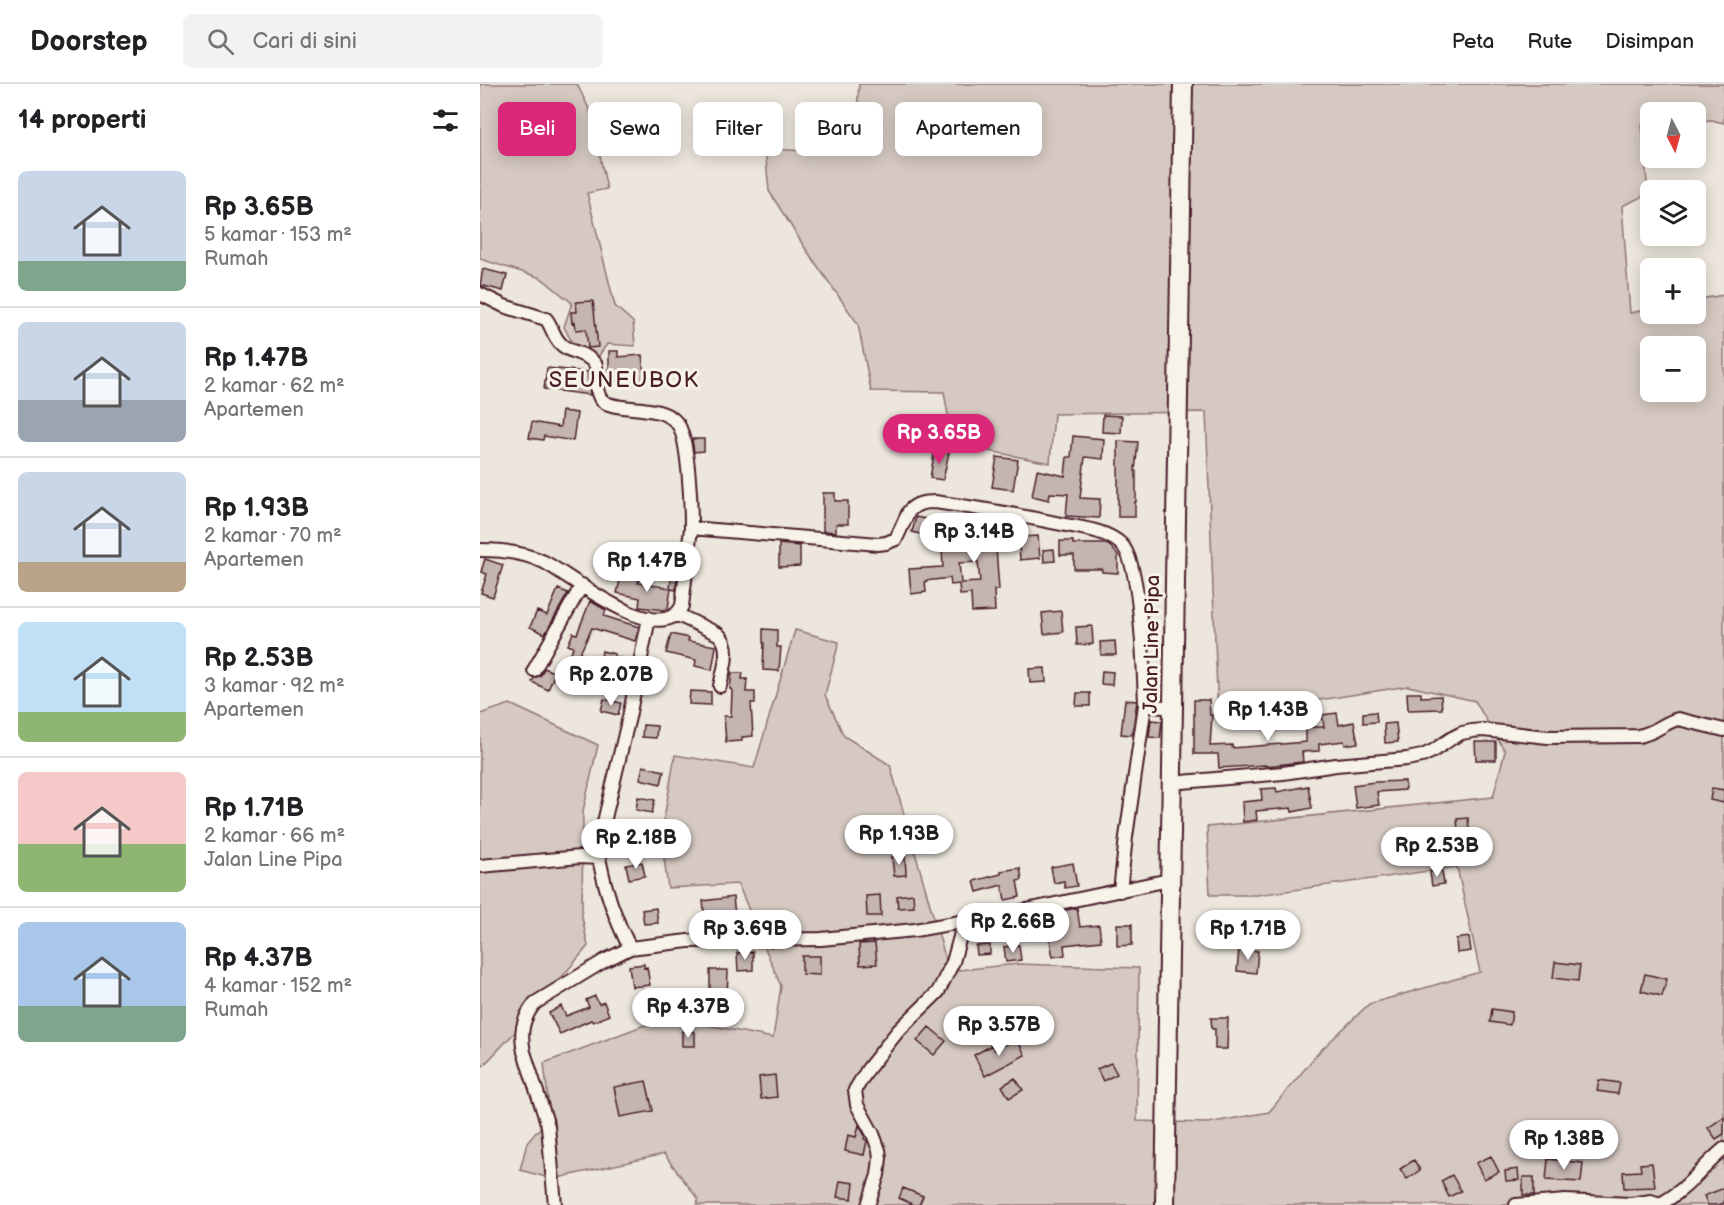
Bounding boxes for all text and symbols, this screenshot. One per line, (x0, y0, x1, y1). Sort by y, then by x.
search box (183, 14, 603, 68)
text: Doorstep (30, 25, 147, 58)
icon: search (204, 25, 237, 58)
text: Cari di sini (252, 28, 357, 55)
text: Peta (1452, 29, 1494, 54)
text: Rute (1527, 29, 1572, 54)
text: Disimpan (1605, 29, 1694, 54)
chip: Beli (498, 102, 576, 156)
chip: Sewa (588, 102, 681, 156)
chip: Filter (693, 102, 783, 156)
chip: Baru (795, 102, 883, 156)
chip: Apartemen (895, 102, 1042, 156)
north arrow (1640, 102, 1706, 168)
map controls (1640, 102, 1706, 402)
icon: filters (429, 104, 462, 137)
text: 14 properti (18, 105, 147, 136)
button: layers (1640, 180, 1706, 246)
text: Rp 3.65B (204, 192, 314, 223)
icon: home (66, 195, 138, 267)
text: 5 kamar · 153 m² (204, 223, 352, 247)
text: Rumah (204, 247, 268, 271)
button: + (1640, 258, 1706, 324)
button: − (1640, 336, 1706, 402)
text: Rp 1.47B (204, 343, 308, 374)
icon: home (66, 346, 138, 418)
district label: SEUNEUBOK (549, 367, 699, 394)
text: 2 kamar · 62 m² (204, 374, 345, 398)
text: Apartemen (204, 398, 304, 422)
pin: Rp 3.65B (877, 414, 1001, 465)
text: Rp 3.65B (897, 421, 981, 445)
text: Rp 1.93B (204, 493, 309, 524)
icon: home (66, 496, 138, 568)
pin: Rp 3.14B (912, 513, 1036, 564)
text: Rp 3.14B (934, 520, 1014, 544)
text: 2 kamar · 70 m² (204, 524, 342, 548)
pin: Rp 1.47B (585, 542, 709, 593)
text: Apartemen (204, 548, 304, 572)
text: Rp 1.47B (607, 549, 687, 573)
street label: Jalan Line Pipa (1139, 575, 1165, 713)
text: Rp 2.53B (204, 643, 314, 674)
icon: home (66, 646, 138, 718)
pin: Rp 2.07B (549, 656, 673, 707)
text: Rp 2.07B (569, 663, 653, 687)
text: 3 kamar · 92 m² (204, 674, 345, 698)
pin: Rp 1.43B (1206, 691, 1330, 742)
text: Apartemen (204, 698, 304, 722)
text: Rp 1.43B (1228, 698, 1308, 722)
text: Rp 1.71B (204, 793, 304, 824)
icon: home (66, 796, 138, 868)
pin: Rp 1.93B (837, 815, 961, 866)
pin: Rp 2.18B (574, 819, 698, 870)
text: Rp 1.93B (859, 822, 939, 846)
text: 2 kamar · 66 m² (204, 824, 345, 848)
text: Rp 2.18B (595, 826, 677, 850)
pin: Rp 2.53B (1375, 827, 1499, 878)
text: Rp 2.53B (1395, 834, 1479, 858)
text: Jalan Line Pipa (204, 848, 343, 872)
pin: Rp 2.66B (951, 903, 1075, 954)
pin: Rp 3.69B (683, 910, 807, 961)
text: Rp 2.66B (970, 910, 1056, 934)
pin: Rp 1.71B (1186, 910, 1310, 961)
text: Rp 3.69B (703, 917, 787, 941)
text: Rp 1.71B (1210, 917, 1286, 941)
text: Rp 4.37B (204, 943, 313, 974)
icon: home (66, 946, 138, 1018)
text: 4 kamar · 152 m² (204, 974, 352, 998)
pin: Rp 4.37B (626, 988, 750, 1039)
text: Rp 4.37B (646, 995, 730, 1019)
text: Rumah (204, 998, 268, 1022)
pin: Rp 3.57B (937, 1006, 1061, 1057)
text: Rp 3.57B (957, 1013, 1041, 1037)
pin: Rp 1.38B (1502, 1120, 1626, 1171)
text: Rp 1.38B (1523, 1127, 1605, 1151)

